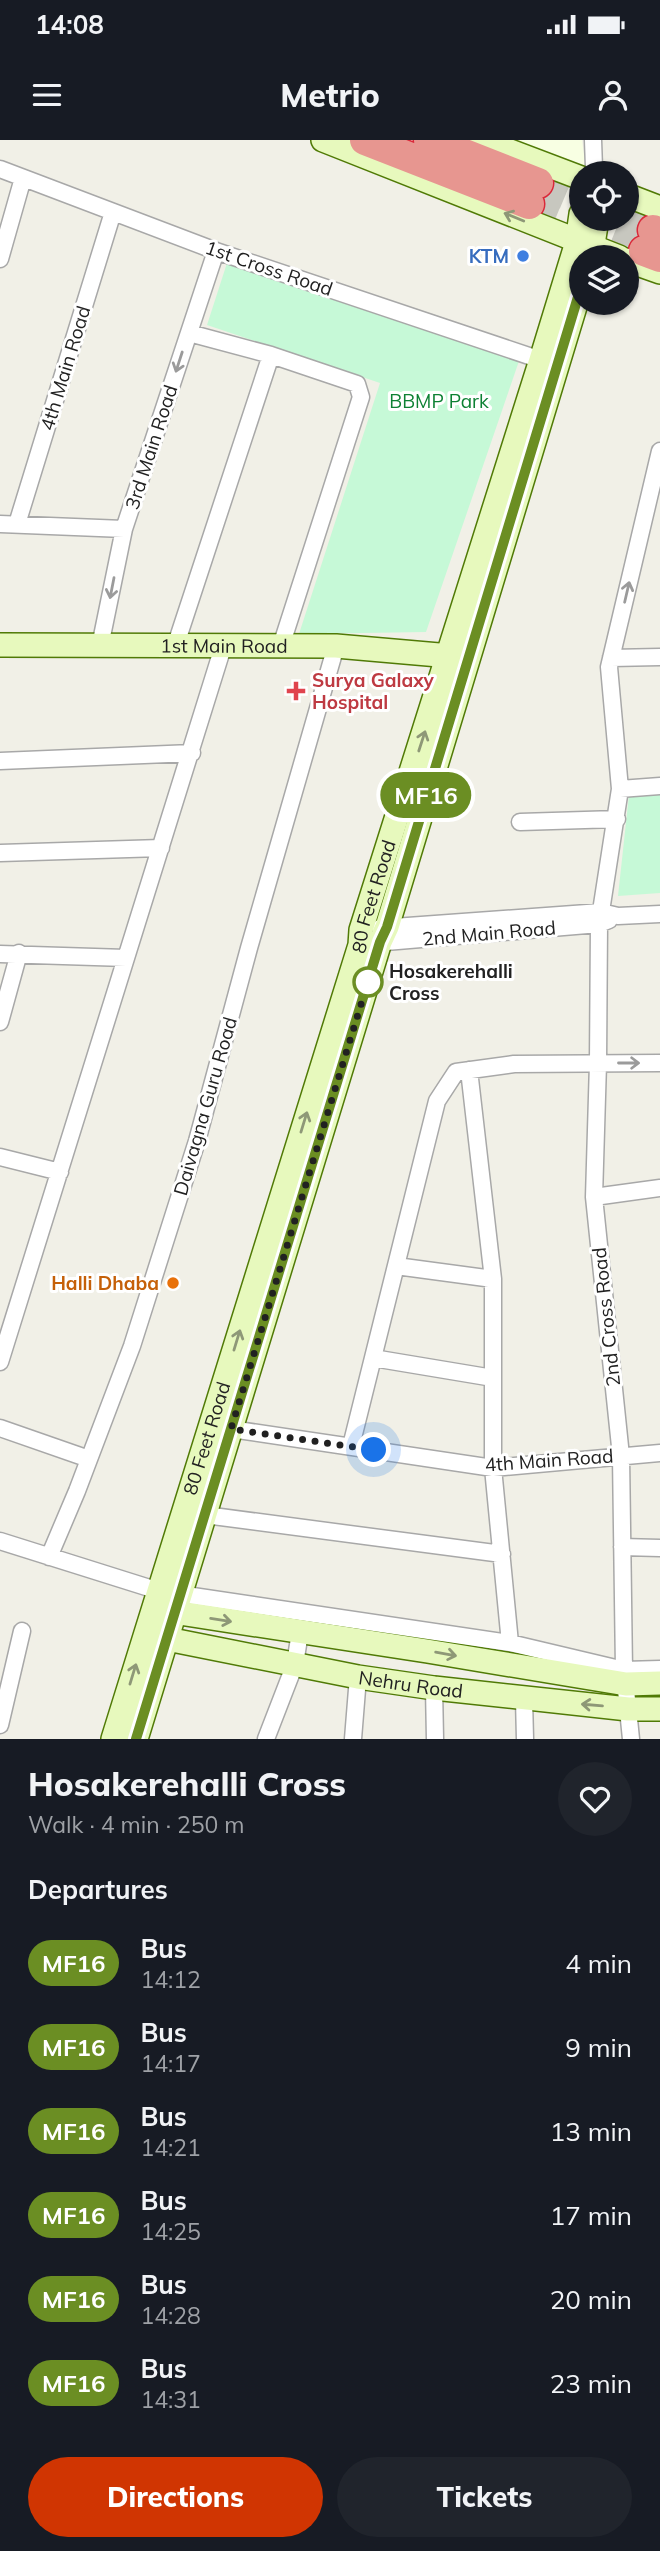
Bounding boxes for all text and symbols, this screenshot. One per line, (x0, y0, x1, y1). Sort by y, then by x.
text: 14:08 (35, 8, 104, 41)
text: Metrio (280, 75, 380, 115)
icon: menu (28, 76, 66, 114)
icon: person (594, 76, 632, 114)
map controls (569, 161, 639, 315)
button: locate (569, 161, 639, 231)
one-way arrow (503, 209, 525, 222)
street label: 1st Cross Road (202, 235, 336, 301)
place label: KTM (469, 244, 509, 268)
button: layers (569, 245, 639, 315)
marker: KTM (515, 248, 531, 264)
street label: 4th Main Road (35, 303, 95, 433)
one-way arrow (172, 351, 184, 373)
street label: 3rd Main Road (120, 382, 182, 512)
park label: BBMP Park (389, 389, 489, 413)
one-way arrow (104, 576, 118, 599)
one-way arrow (620, 581, 634, 604)
street label: 1st Main Road (160, 633, 288, 658)
place label: Surya Galaxy Hospital (312, 668, 435, 714)
marker: Surya Galaxy Hospital (286, 681, 306, 701)
one-way arrow (417, 731, 429, 753)
line badge: MF16 (377, 772, 475, 818)
text: MF16 (394, 780, 458, 810)
street label: 80 Feet Road (346, 837, 401, 956)
street label: 2nd Main Road (421, 915, 557, 951)
place label: Hosakerehalli Cross (389, 959, 513, 1005)
marker: Hosakerehalli Cross (353, 967, 383, 997)
street label: Daivagna Guru Road (168, 1014, 242, 1198)
one-way arrow (617, 1056, 640, 1070)
one-way arrow (299, 1112, 312, 1134)
street label: 2nd Cross Road (587, 1246, 625, 1388)
place label: Halli Dhaba (51, 1271, 159, 1295)
marker: Halli Dhaba (165, 1275, 181, 1291)
one-way arrow (232, 1329, 244, 1351)
street label: 80 Feet Road (178, 1379, 235, 1498)
your location (356, 1432, 391, 1467)
street label: 4th Main Road (484, 1444, 614, 1476)
one-way arrow (209, 1614, 232, 1627)
one-way arrow (434, 1648, 457, 1661)
one-way arrow (128, 1663, 141, 1685)
street label: Nehru Road (357, 1665, 464, 1703)
one-way arrow (581, 1698, 604, 1711)
button: heart (558, 1762, 632, 1836)
text: Hosakerehalli Cross (28, 1763, 346, 1804)
text: Walk · 4 min · 250 m (28, 1810, 245, 1839)
text: Departures (28, 1873, 168, 1906)
text: Bus (140, 1932, 187, 1965)
text: 4 min (565, 1947, 632, 1980)
text: MF16 (42, 1948, 105, 1978)
text: 14:12 (140, 1965, 201, 1994)
text: Bus (140, 2016, 187, 2049)
text: 9 min (565, 2031, 632, 2064)
text: MF16 (42, 2032, 105, 2062)
text: 14:17 (140, 2049, 201, 2078)
text: Bus (140, 2100, 187, 2133)
text: 13 min (550, 2115, 632, 2148)
text: MF16 (42, 2116, 105, 2146)
text: 14:21 (140, 2133, 201, 2162)
text: Bus (140, 2184, 187, 2217)
text: 17 min (550, 2199, 632, 2232)
text: MF16 (42, 2200, 105, 2230)
text: 14:25 (140, 2217, 201, 2246)
text: Bus (140, 2268, 187, 2301)
text: 20 min (550, 2283, 632, 2316)
text: MF16 (42, 2284, 105, 2314)
text: 14:28 (140, 2301, 201, 2330)
text: Bus (140, 2352, 187, 2385)
text: 23 min (550, 2367, 632, 2400)
text: MF16 (42, 2368, 105, 2398)
text: 14:31 (140, 2385, 201, 2414)
button: Directions (28, 2457, 323, 2537)
button: Tickets (337, 2457, 632, 2537)

